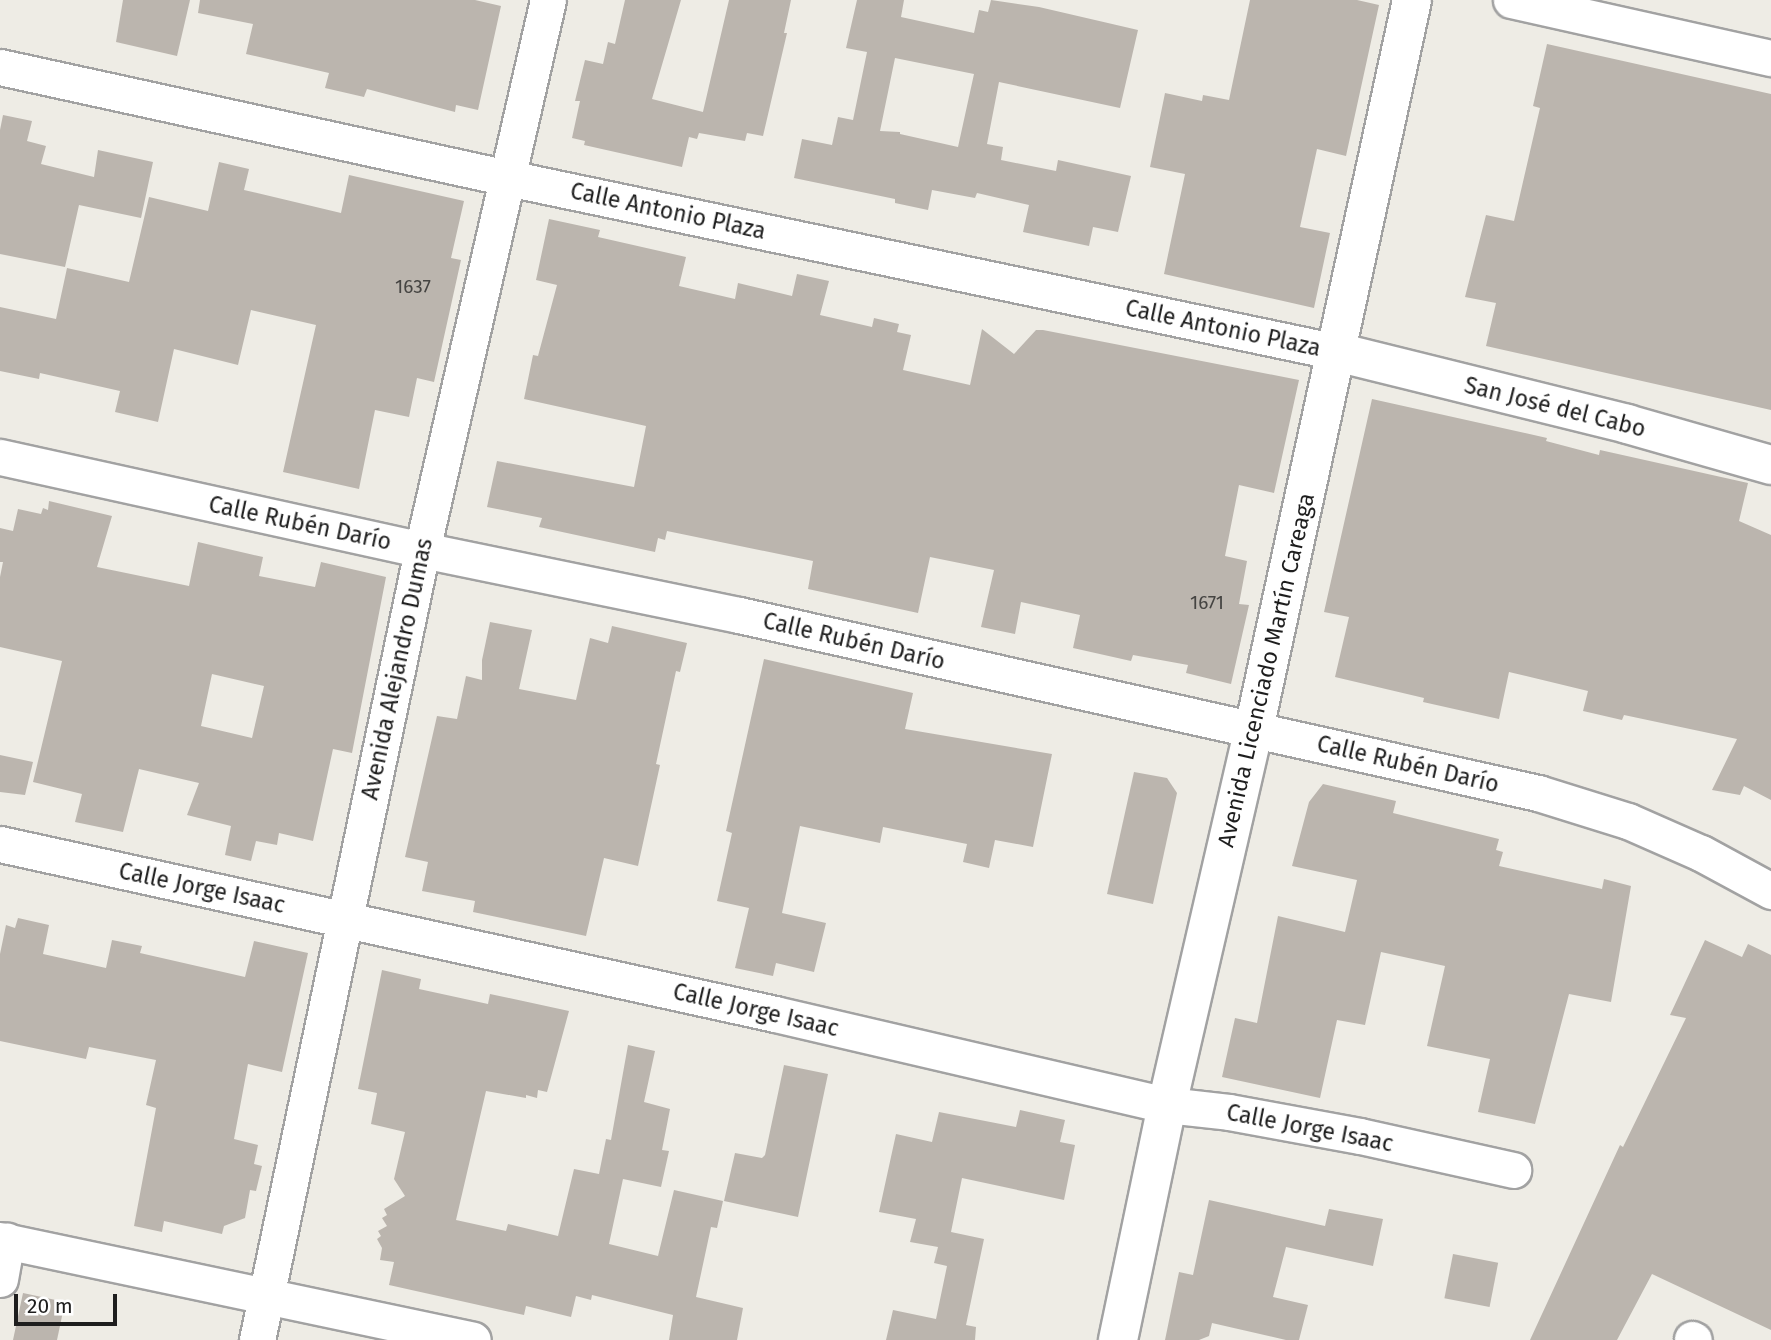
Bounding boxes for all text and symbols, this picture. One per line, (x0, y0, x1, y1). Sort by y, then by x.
street label: Calle Antonio Plaza (568, 177, 768, 245)
house number: 1637 (395, 276, 431, 298)
street label: Calle Antonio Plaza (1123, 294, 1323, 362)
street label: San José del Cabo (1462, 371, 1648, 443)
street label: Calle Rubén Darío (206, 490, 394, 556)
street label: Avenida Licenciado Martín Careaga (1212, 490, 1320, 850)
street label: Avenida Alejandro Dumas (356, 536, 438, 802)
house number: 1671 (1190, 592, 1224, 614)
street label: Calle Rubén Darío (760, 607, 948, 675)
street label: Calle Rubén Darío (1314, 730, 1502, 798)
street label: Calle Jorge Isaac (116, 857, 288, 919)
street label: Calle Jorge Isaac (670, 978, 842, 1042)
street label: Calle Jorge Isaac (1224, 1098, 1396, 1158)
scale bar (18, 1280, 121, 1324)
text: 20 m (27, 1293, 73, 1319)

